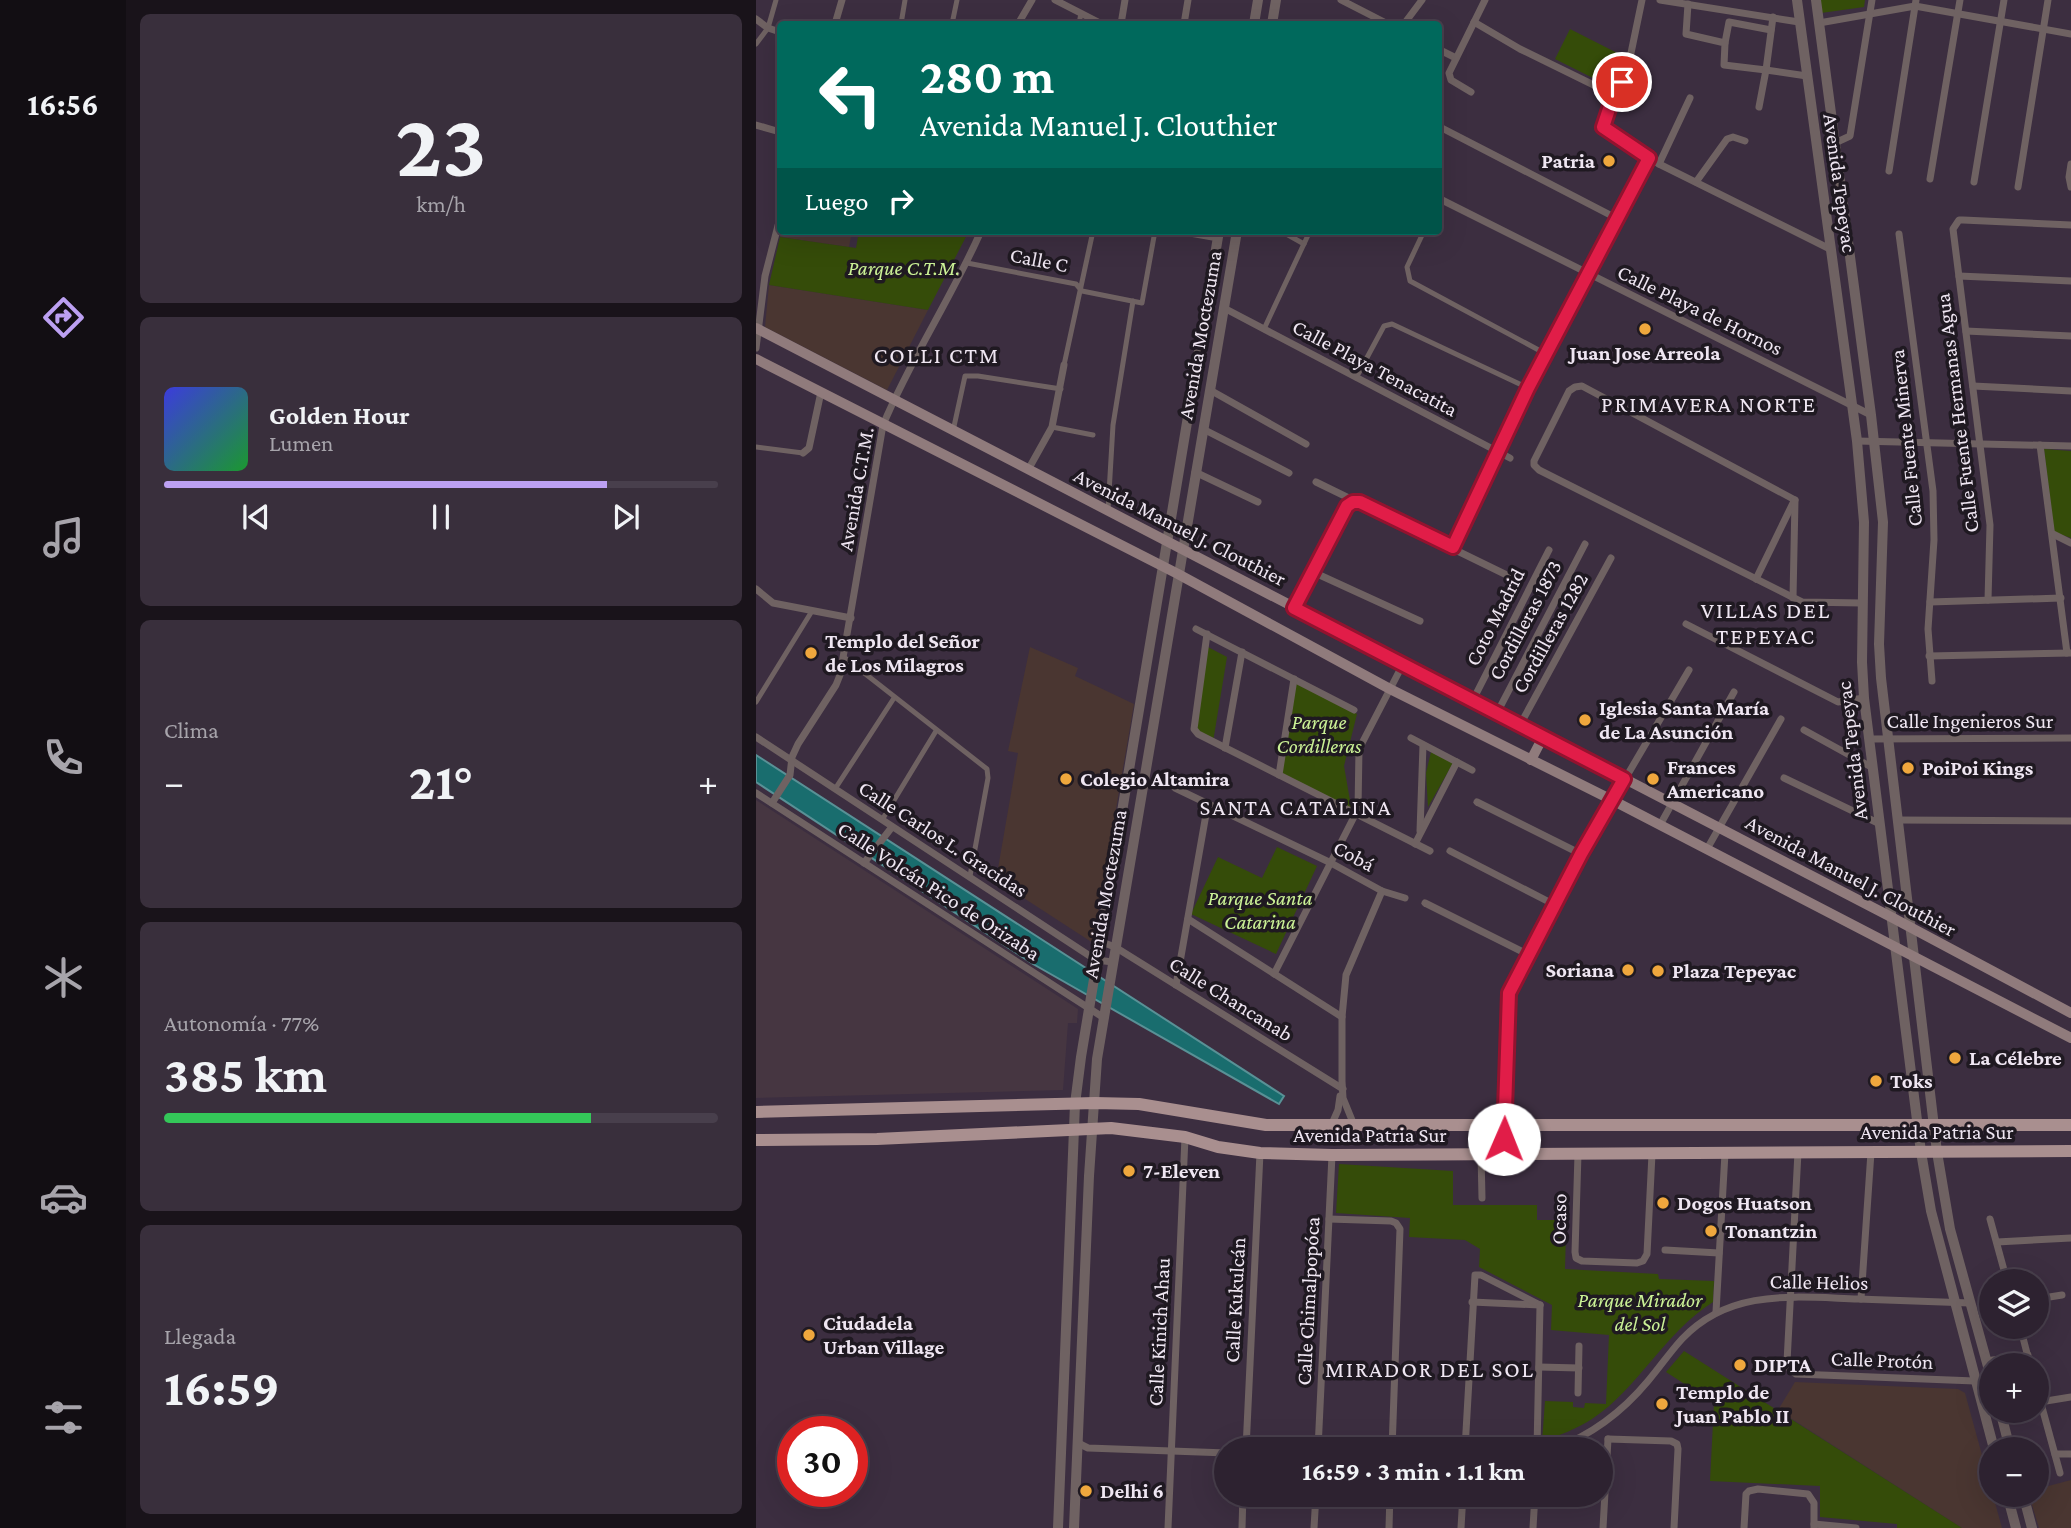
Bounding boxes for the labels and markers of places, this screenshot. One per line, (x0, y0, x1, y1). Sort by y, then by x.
pin (1592, 52, 1652, 112)
place label: Patria (1541, 149, 1596, 173)
marker: Patria (1601, 153, 1617, 169)
marker: Juan Jose Arreola (1637, 321, 1653, 337)
place label: Juan Jose Arreola (1567, 341, 1721, 365)
place label: Templo del Señor de Los Milagros (825, 629, 981, 677)
marker: Templo del Señor de Los Milagros (803, 645, 819, 661)
place label: Iglesia Santa María de La Asunción (1599, 696, 1770, 744)
marker: Iglesia Santa María de La Asunción (1577, 712, 1593, 728)
place label: Frances Americano (1666, 755, 1764, 803)
place label: PoiPoi Kings (1922, 756, 2034, 780)
marker: PoiPoi Kings (1900, 760, 1916, 776)
place label: Colegio Altamira (1080, 767, 1230, 791)
marker: Colegio Altamira (1058, 771, 1074, 787)
marker: Frances Americano (1645, 771, 1661, 787)
place label: Soriana (1546, 958, 1615, 982)
place label: Plaza Tepeyac (1672, 959, 1797, 983)
marker: Soriana (1620, 962, 1636, 978)
marker: Plaza Tepeyac (1650, 963, 1666, 979)
place label: La Célebre (1969, 1046, 2062, 1070)
marker: La Célebre (1947, 1050, 1963, 1066)
place label: Toks (1890, 1069, 1933, 1093)
marker: Toks (1868, 1073, 1884, 1089)
place label: 7-Eleven (1143, 1159, 1220, 1183)
marker: 7-Eleven (1121, 1163, 1137, 1179)
place label: Dogos Huatson (1677, 1191, 1812, 1215)
marker: Dogos Huatson (1655, 1195, 1671, 1211)
place label: Tonantzin (1725, 1219, 1817, 1243)
marker: Tonantzin (1703, 1223, 1719, 1239)
place label: Ciudadela Urban Village (823, 1311, 945, 1359)
marker: Ciudadela Urban Village (801, 1327, 817, 1343)
place label: DIPTA (1754, 1353, 1812, 1377)
marker: DIPTA (1732, 1357, 1748, 1373)
place label: Templo de Juan Pablo II (1674, 1380, 1789, 1428)
marker: Templo de Juan Pablo II (1654, 1396, 1670, 1412)
place label: Delhi 6 (1100, 1479, 1164, 1503)
marker: Delhi 6 (1078, 1483, 1094, 1499)

